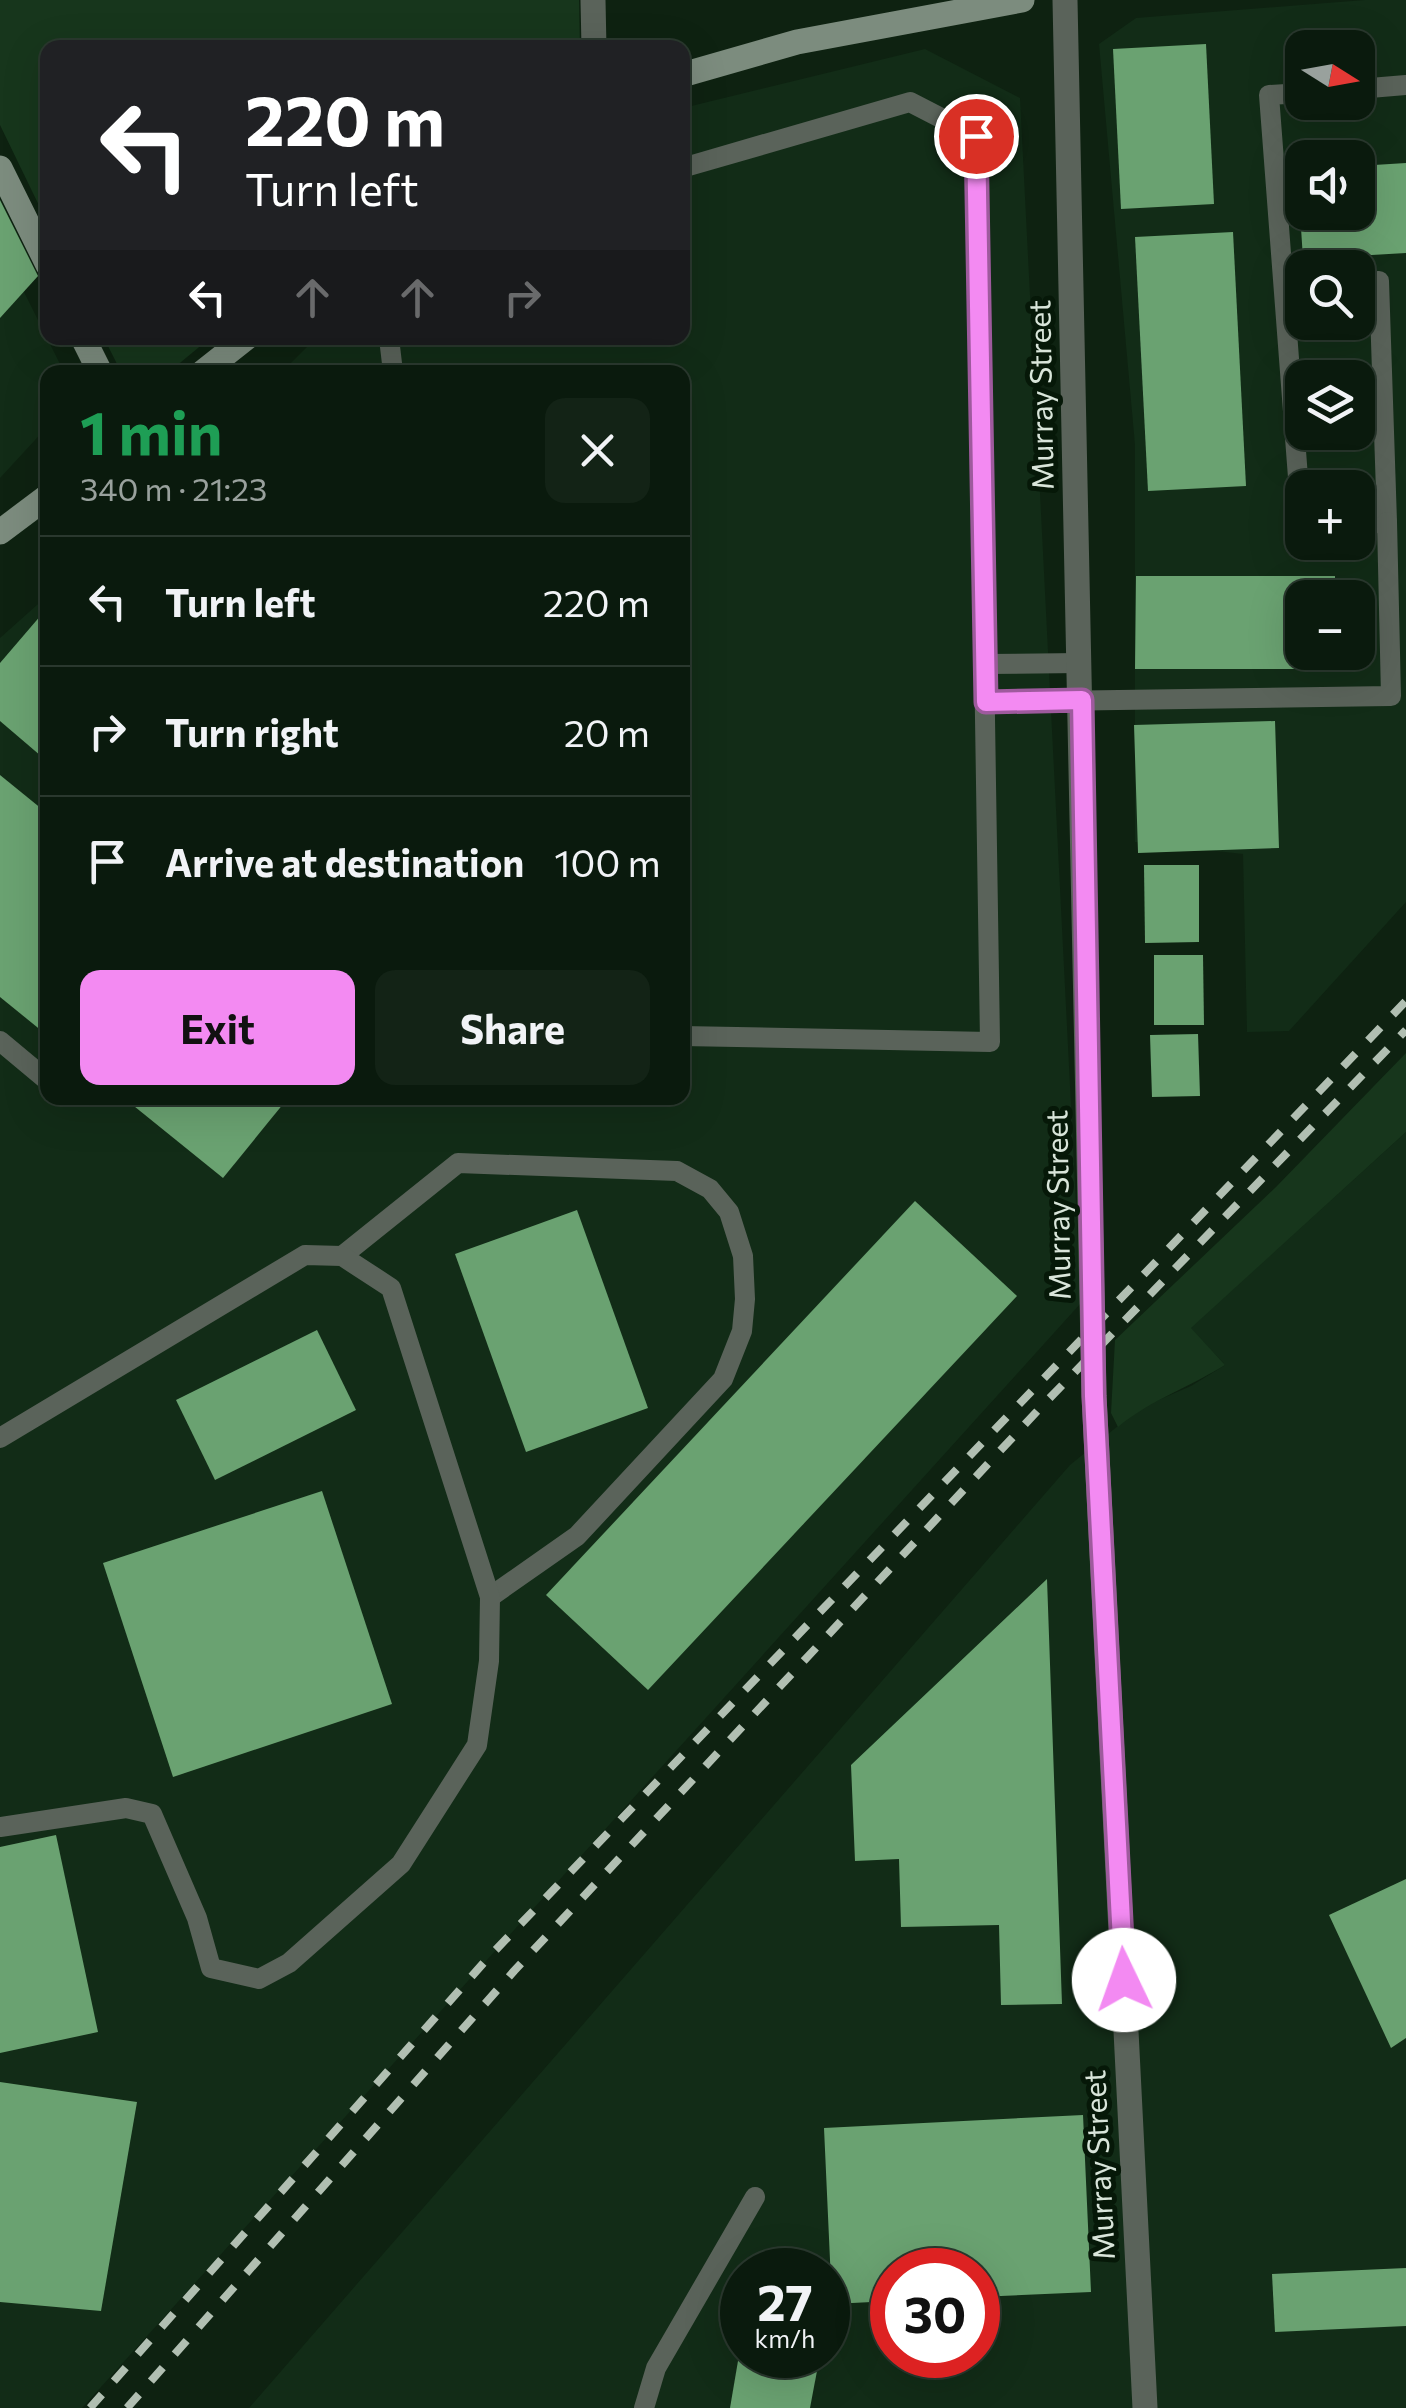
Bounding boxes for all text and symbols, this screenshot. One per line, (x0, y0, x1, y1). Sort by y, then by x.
north arrow (1285, 30, 1375, 120)
map controls (1285, 30, 1375, 670)
text: 220 m (245, 75, 445, 160)
icon: left (80, 80, 210, 210)
pin (934, 94, 1019, 179)
icon: arrive (949, 109, 1004, 164)
button: sound (1285, 140, 1375, 230)
text: Turn left (245, 160, 419, 215)
button: search (1285, 250, 1375, 340)
icon: left (180, 270, 235, 325)
icon: ahead (285, 270, 340, 325)
icon: ahead (390, 270, 445, 325)
icon: right (495, 270, 550, 325)
street label: Murray Street (1019, 299, 1060, 491)
button: layers (1285, 360, 1375, 450)
text: 1 min (80, 394, 222, 467)
button: close (545, 398, 650, 503)
text: 340 m · 21:23 (80, 468, 267, 508)
button: + (1285, 470, 1375, 560)
icon: left (80, 574, 135, 629)
text: Turn left (165, 578, 316, 625)
text: 220 m (543, 578, 650, 625)
button: − (1285, 580, 1375, 670)
icon: right (80, 704, 135, 759)
text: Turn right (165, 708, 339, 755)
text: 20 m (564, 708, 650, 755)
icon: arrive (80, 834, 135, 889)
text: Arrive at destination (165, 838, 524, 885)
text: 100 m (554, 838, 661, 885)
button: Exit (80, 970, 355, 1085)
button: Share (375, 970, 650, 1085)
street label: Murray Street (1036, 1109, 1077, 1301)
position arrow (1072, 1928, 1176, 2032)
street label: Murray Street (1074, 2069, 1121, 2261)
speed limit sign: 30 (870, 2248, 1000, 2378)
text: 27 (757, 2270, 813, 2331)
text: km/h (755, 2323, 815, 2353)

